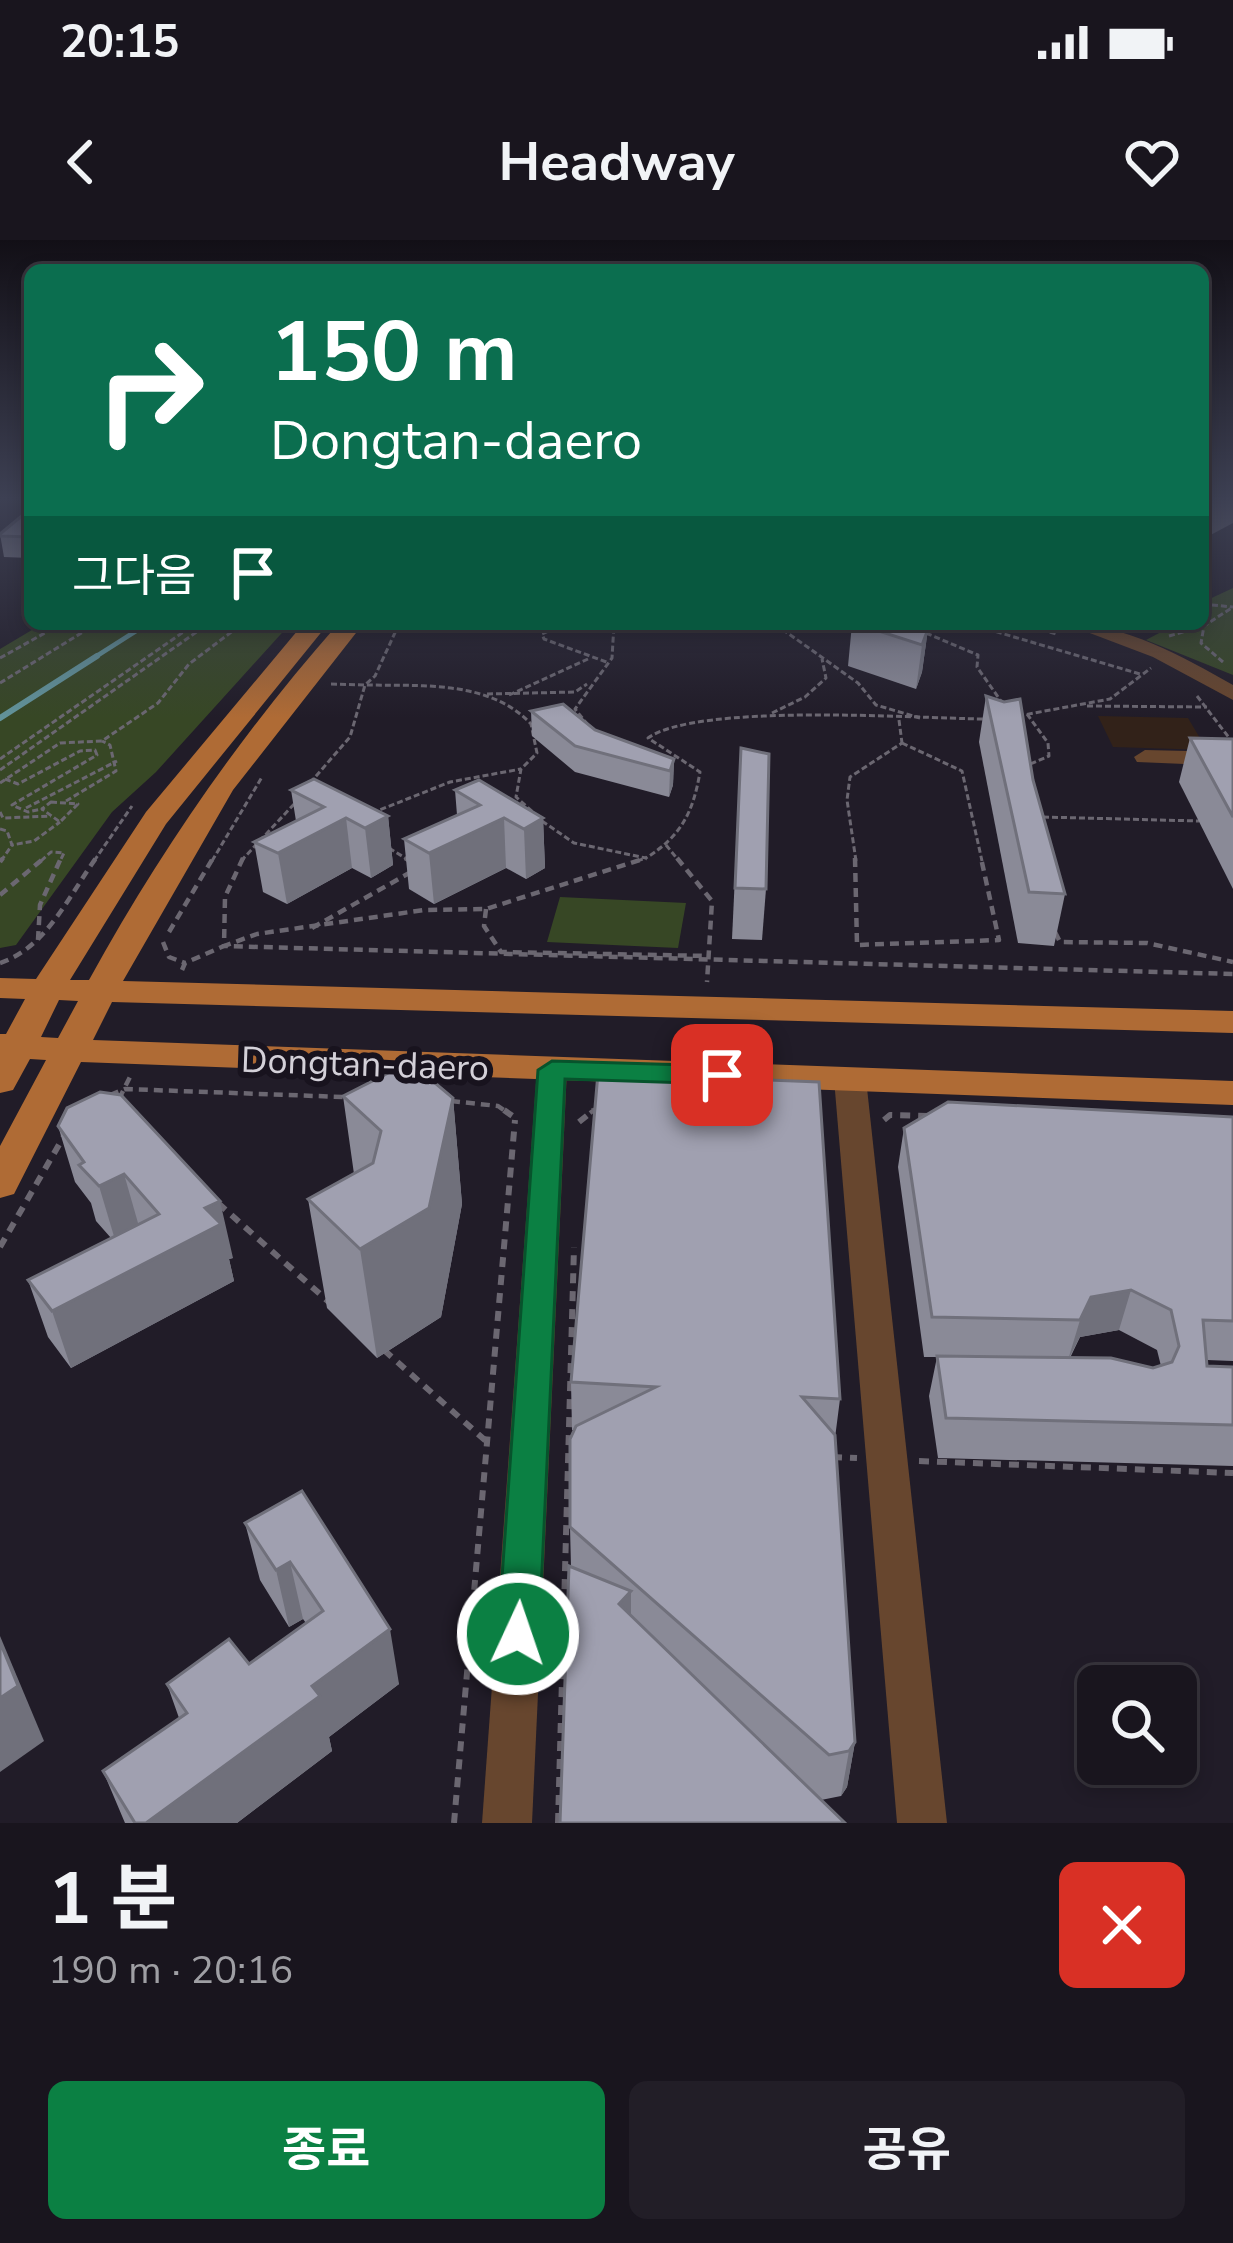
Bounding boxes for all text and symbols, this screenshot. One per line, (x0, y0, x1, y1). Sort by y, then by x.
text: 20:15 (60, 12, 179, 73)
text: Headway (498, 125, 735, 199)
icon: back (48, 129, 114, 195)
icon: heart (1119, 129, 1185, 195)
text: 150 m (270, 295, 518, 410)
icon: right (72, 312, 228, 468)
text: Dongtan-daero (270, 404, 642, 478)
icon: arrive (220, 540, 286, 606)
text: 그다음 (72, 546, 196, 607)
pin (671, 1024, 773, 1126)
street label: Dongtan-daero (240, 1036, 490, 1093)
icon: arrive (689, 1042, 755, 1108)
position arrow (455, 1571, 581, 1697)
map controls (1077, 1665, 1197, 1785)
button: search (1077, 1665, 1197, 1785)
text: 1 분 (48, 1850, 177, 1948)
button: close (1059, 1862, 1185, 1988)
text: 190 m · 20:16 (48, 1944, 293, 1997)
button: 종료 (48, 2081, 605, 2219)
button: 공유 (629, 2081, 1185, 2219)

